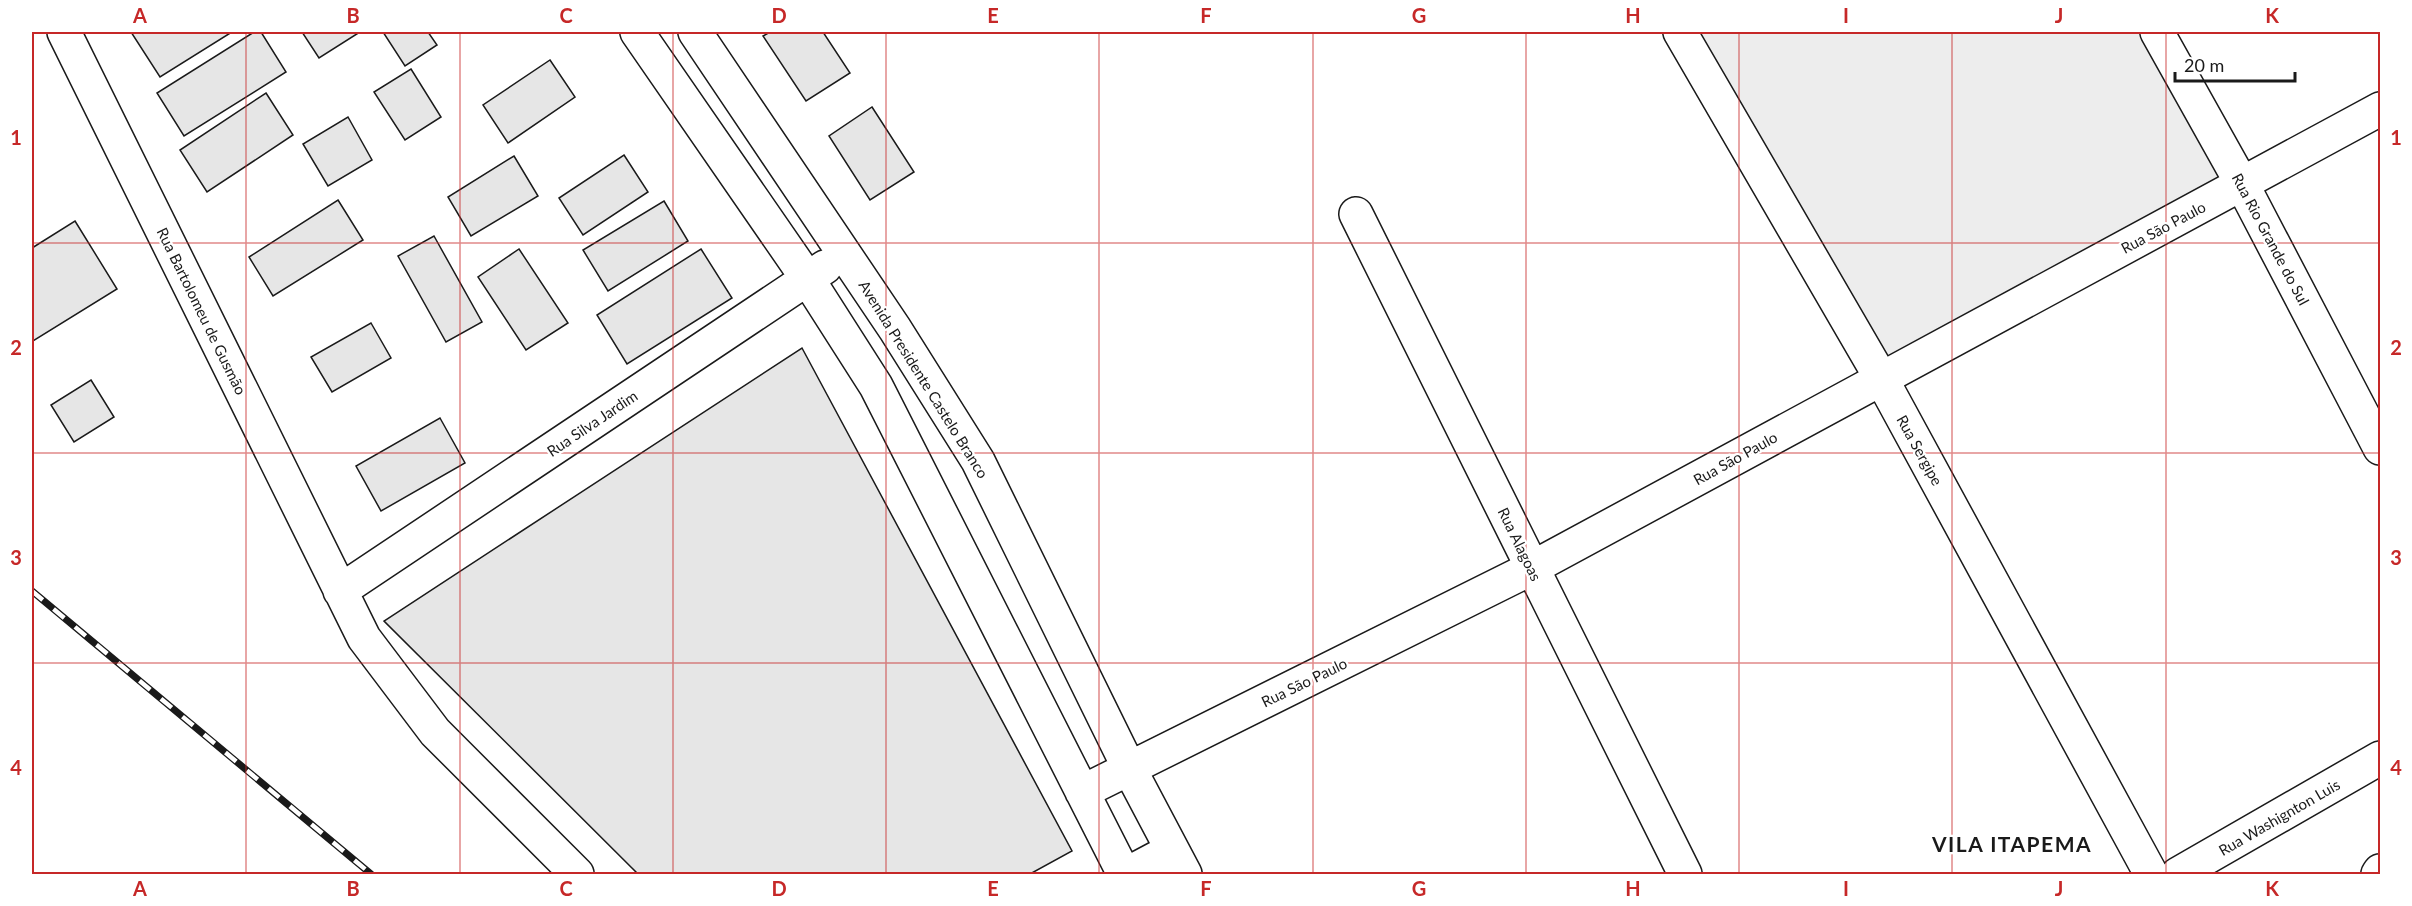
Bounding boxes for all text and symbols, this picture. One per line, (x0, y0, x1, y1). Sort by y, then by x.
text: A (132, 3, 147, 27)
text: B (346, 3, 360, 27)
text: C (559, 3, 573, 27)
text: D (771, 3, 787, 27)
text: E (987, 3, 999, 27)
text: F (1200, 3, 1212, 27)
text: G (1412, 3, 1426, 27)
text: H (1625, 3, 1641, 27)
text: I (1843, 3, 1849, 27)
text: J (2055, 3, 2063, 27)
text: K (2265, 3, 2279, 27)
scale bar (2175, 45, 2295, 83)
text: 20 m (2184, 54, 2224, 76)
text: 1 (10, 125, 22, 149)
text: 1 (2390, 125, 2402, 149)
street label: Rua Rio Grande do Sul (2229, 170, 2313, 308)
street label: Rua São Paulo (2118, 197, 2208, 257)
street label: Rua Bartolomeu de Gusmão (154, 224, 250, 398)
street label: Avenida Presidente Castelo Branco (855, 277, 993, 481)
text: 2 (10, 335, 22, 359)
text: 2 (2390, 335, 2402, 359)
street label: Rua Silva Jardim (543, 386, 641, 460)
street label: Rua Sergipe (1893, 412, 1947, 488)
street label: Rua São Paulo (1690, 428, 1780, 488)
street label: Rua Alagoas (1494, 504, 1546, 584)
text: 3 (10, 545, 22, 569)
text: 3 (2390, 545, 2402, 569)
street label: Rua São Paulo (1258, 653, 1350, 711)
text: 4 (10, 755, 22, 779)
text: 4 (2390, 755, 2402, 779)
street label: Rua Washignton Luis (2215, 775, 2343, 859)
district label: VILA ITAPEMA (1931, 831, 2092, 856)
text: A (132, 876, 147, 900)
text: B (346, 876, 360, 900)
text: C (559, 876, 573, 900)
text: D (771, 876, 787, 900)
text: E (987, 876, 999, 900)
text: F (1200, 876, 1212, 900)
text: G (1412, 876, 1426, 900)
text: H (1625, 876, 1641, 900)
text: I (1843, 876, 1849, 900)
text: J (2055, 876, 2063, 900)
text: K (2265, 876, 2279, 900)

